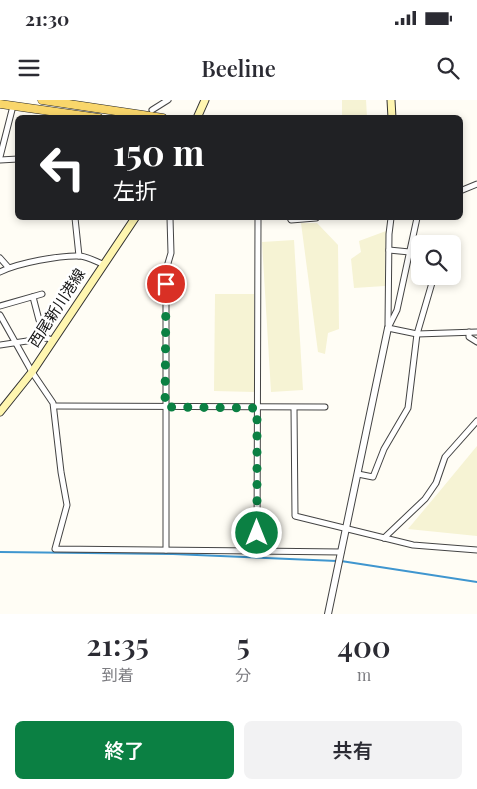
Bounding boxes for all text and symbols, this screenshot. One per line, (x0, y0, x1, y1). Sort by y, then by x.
text: 21:30 (25, 5, 69, 31)
text: Beeline (201, 53, 276, 83)
icon: menu (15, 54, 43, 82)
icon: search (434, 54, 462, 82)
text: 150 m (113, 128, 204, 175)
icon: left (30, 135, 95, 200)
text: 左折 (113, 175, 157, 205)
map controls (411, 235, 461, 285)
button: search (411, 235, 461, 285)
pin (145, 263, 187, 305)
street label: 西尾新川港線 (23, 264, 89, 351)
icon: arrive (152, 270, 180, 298)
position arrow (230, 506, 282, 558)
text: 21:35 (86, 624, 149, 664)
text: 5 (237, 624, 250, 664)
text: 400 (337, 626, 391, 666)
text: 到着 (102, 664, 134, 685)
text: 分 (235, 664, 251, 685)
text: m (357, 664, 371, 685)
button: 終了 (15, 721, 234, 779)
button: 共有 (244, 721, 462, 779)

